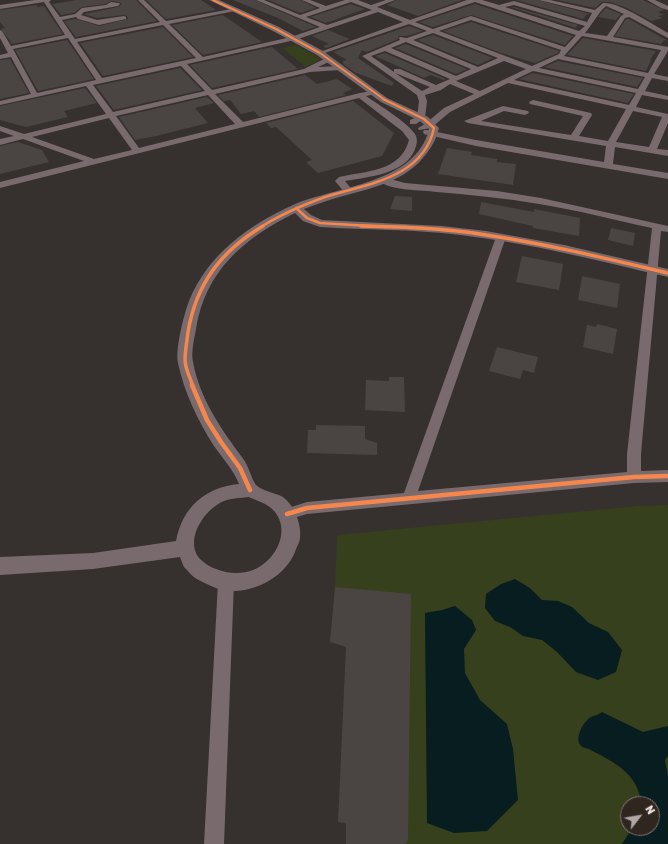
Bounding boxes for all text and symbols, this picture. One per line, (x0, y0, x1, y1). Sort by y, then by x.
north arrow (620, 796, 660, 836)
text: N (642, 803, 657, 817)

